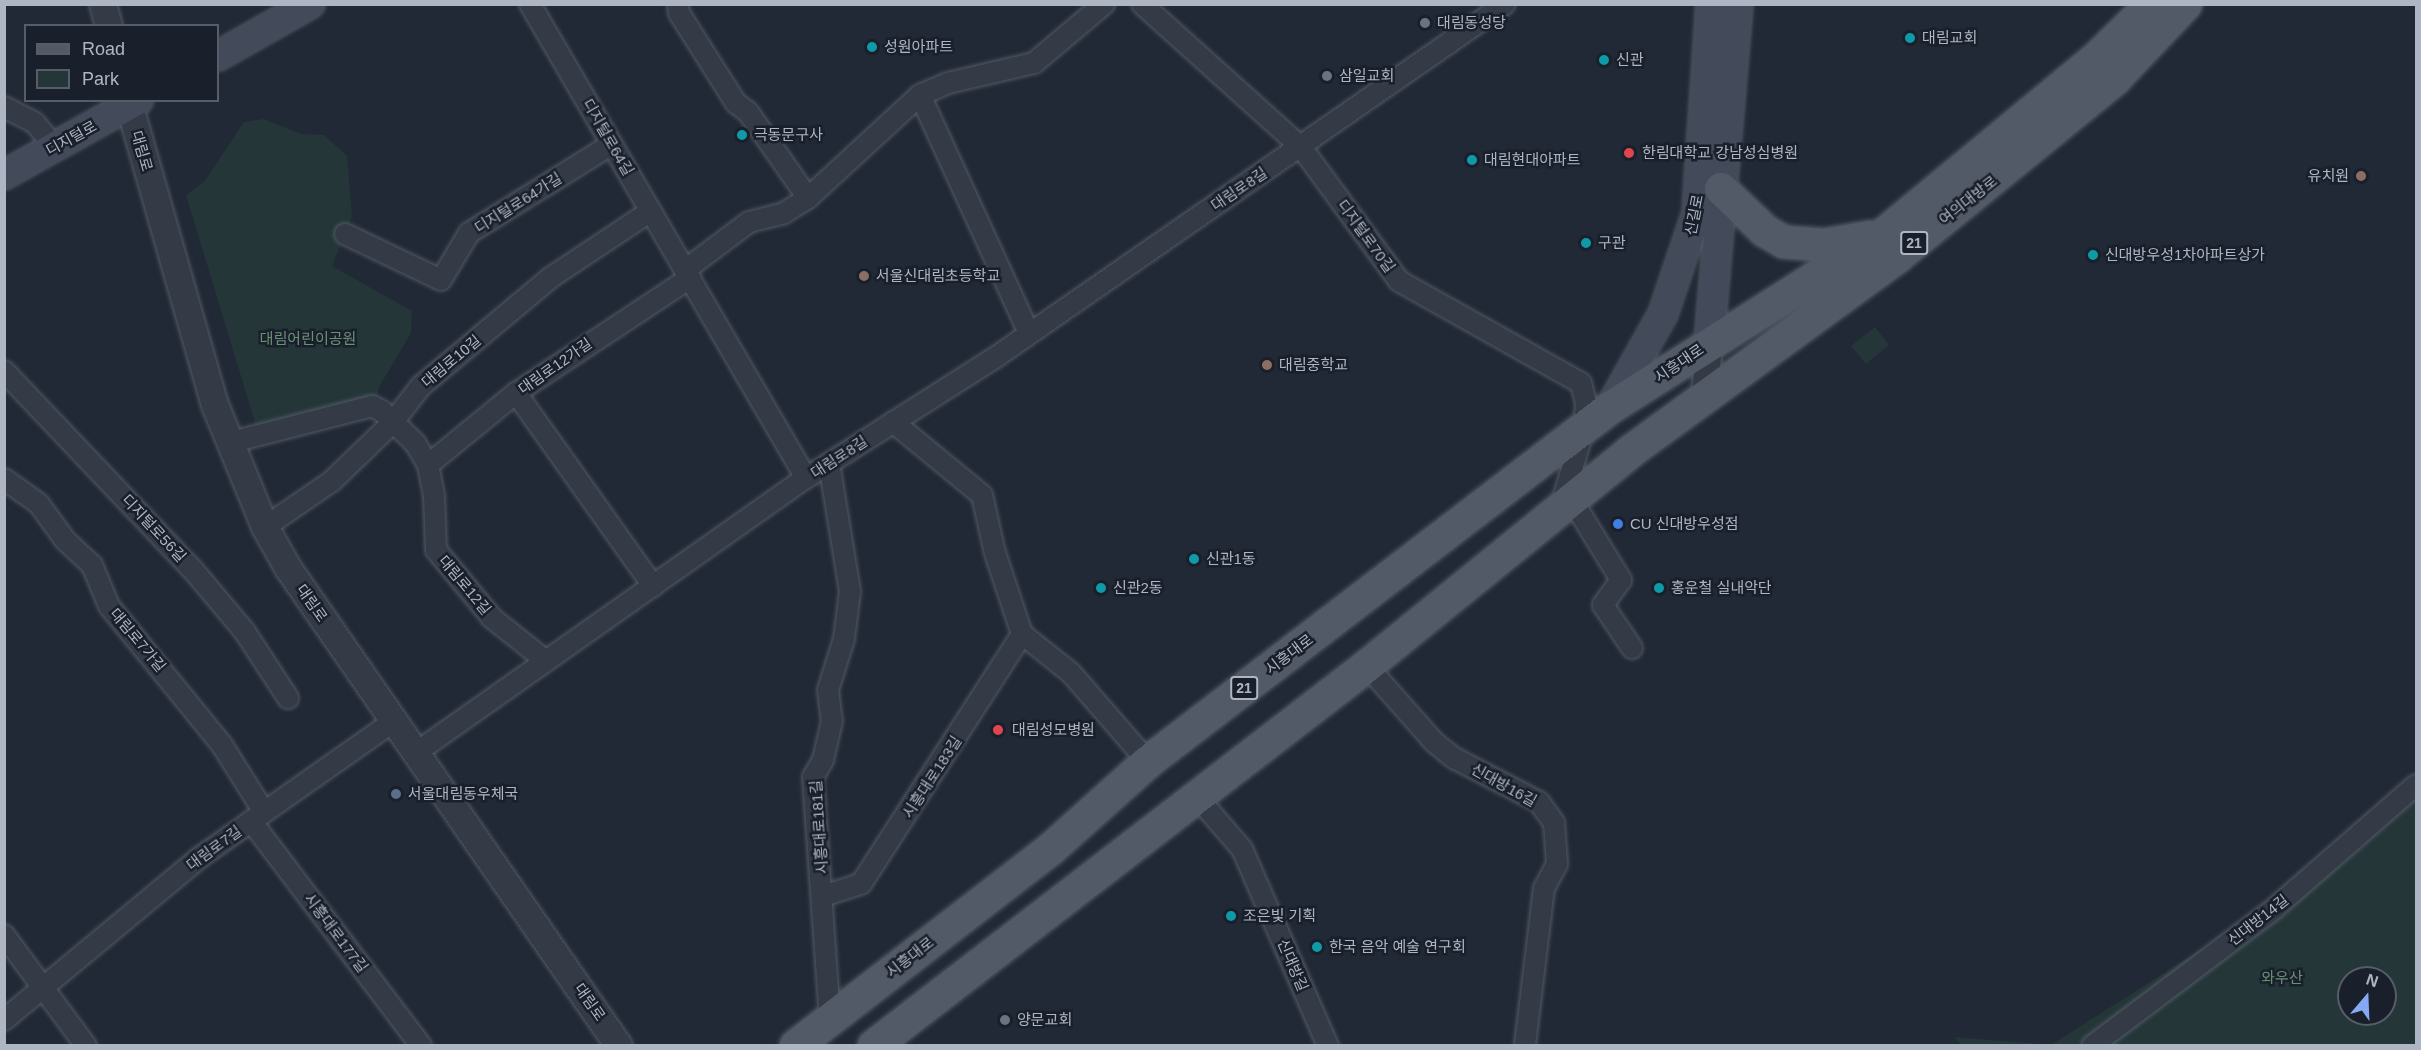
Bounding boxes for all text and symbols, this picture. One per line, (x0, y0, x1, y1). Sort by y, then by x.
place label: 대림동성당 (1437, 14, 1506, 32)
marker: 대림동성당 (1418, 16, 1432, 30)
legend (24, 24, 219, 102)
place label: 대림교회 (1922, 29, 1977, 47)
marker: 대림교회 (1903, 31, 1917, 45)
place label: 성원아파트 (884, 38, 953, 56)
text: Road (82, 39, 125, 59)
marker: 성원아파트 (865, 40, 879, 54)
place label: 신관 (1616, 51, 1644, 69)
marker: 신관 (1597, 53, 1611, 67)
place label: 삼일교회 (1339, 67, 1394, 85)
text: Park (82, 69, 119, 89)
marker: 삼일교회 (1320, 69, 1334, 83)
street label: 디지털로64길 (579, 95, 637, 179)
street label: 디지털로 (42, 117, 100, 159)
place label: 극동문구사 (754, 126, 823, 144)
marker: 극동문구사 (735, 128, 749, 142)
street label: 대림로 (128, 129, 156, 173)
marker: 한림대학교 강남성심병원 (1620, 144, 1638, 162)
place label: 한림대학교 강남성심병원 (1642, 144, 1798, 162)
place label: 대림현대아파트 (1484, 151, 1581, 169)
marker: 대림현대아파트 (1465, 153, 1479, 167)
street label: 대림로8길 (1208, 164, 1270, 214)
place label: 유치원 (2308, 167, 2349, 185)
street label: 디지털로64가길 (471, 169, 565, 237)
marker: 유치원 (2354, 169, 2368, 183)
street label: 여의대방로 (1935, 172, 2001, 228)
street label: 신길로 (1681, 193, 1707, 237)
street label: 디지털로70길 (1334, 196, 1398, 276)
road number: 21 (1899, 232, 1929, 254)
place label: 구관 (1598, 234, 1626, 252)
marker: 구관 (1579, 236, 1593, 250)
place label: 신대방우성1차아파트상가 (2105, 246, 2265, 264)
marker: 신대방우성1차아파트상가 (2086, 248, 2100, 262)
place label: 서울신대림초등학교 (876, 267, 1000, 285)
marker: 서울신대림초등학교 (857, 269, 871, 283)
park label: 대림어린이공원 (260, 330, 356, 348)
street label: 대림로10길 (418, 331, 484, 391)
street label: 대림로12가길 (515, 334, 595, 398)
street label: 시흥대로 (1651, 340, 1707, 386)
place label: 대림중학교 (1279, 356, 1348, 374)
marker: 대림중학교 (1260, 358, 1274, 372)
street label: 대림로8길 (807, 432, 871, 482)
street label: 디지털로56길 (118, 491, 190, 565)
place label: CU 신대방우성점 (1630, 515, 1739, 533)
marker: CU 신대방우성점 (1611, 517, 1625, 531)
place label: 신관1동 (1206, 550, 1256, 568)
street label: 대림로12길 (435, 552, 495, 618)
marker: 신관1동 (1187, 552, 1201, 566)
place label: 신관2동 (1113, 579, 1163, 597)
place label: 홍운철 실내악단 (1671, 579, 1772, 597)
street label: 대림로 (293, 581, 331, 625)
marker: 신관2동 (1094, 581, 1108, 595)
marker: 홍운철 실내악단 (1652, 581, 1666, 595)
street label: 대림로7가길 (106, 605, 170, 675)
street label: 시흥대로 (1262, 630, 1316, 678)
road number: 21 (1229, 677, 1259, 699)
marker: 대림성모병원 (989, 721, 1007, 739)
place label: 대림성모병원 (1012, 721, 1095, 739)
street label: 시흥대로183길 (899, 733, 965, 821)
street label: 신대방16길 (1468, 760, 1540, 810)
street label: 시흥대로181길 (807, 779, 831, 875)
place label: 서울대림동우체국 (408, 785, 518, 803)
marker: 서울대림동우체국 (389, 787, 403, 801)
street label: 대림로7길 (183, 822, 245, 874)
street label: 시흥대로177길 (301, 890, 371, 976)
street label: 신대방14길 (2224, 891, 2292, 949)
place label: 조은빛 기획 (1243, 907, 1316, 925)
marker: 조은빛 기획 (1224, 909, 1238, 923)
street label: 시흥대로 (883, 933, 937, 981)
street label: 신대방길 (1274, 936, 1312, 994)
place label: 한국 음악 예술 연구회 (1329, 938, 1466, 956)
marker: 한국 음악 예술 연구회 (1310, 940, 1324, 954)
north arrow (2337, 966, 2397, 1026)
park label: 와우산 (2261, 969, 2303, 987)
text: N (2364, 970, 2381, 990)
street label: 대림로 (571, 980, 609, 1024)
place label: 양문교회 (1017, 1011, 1072, 1029)
marker: 양문교회 (998, 1013, 1012, 1027)

